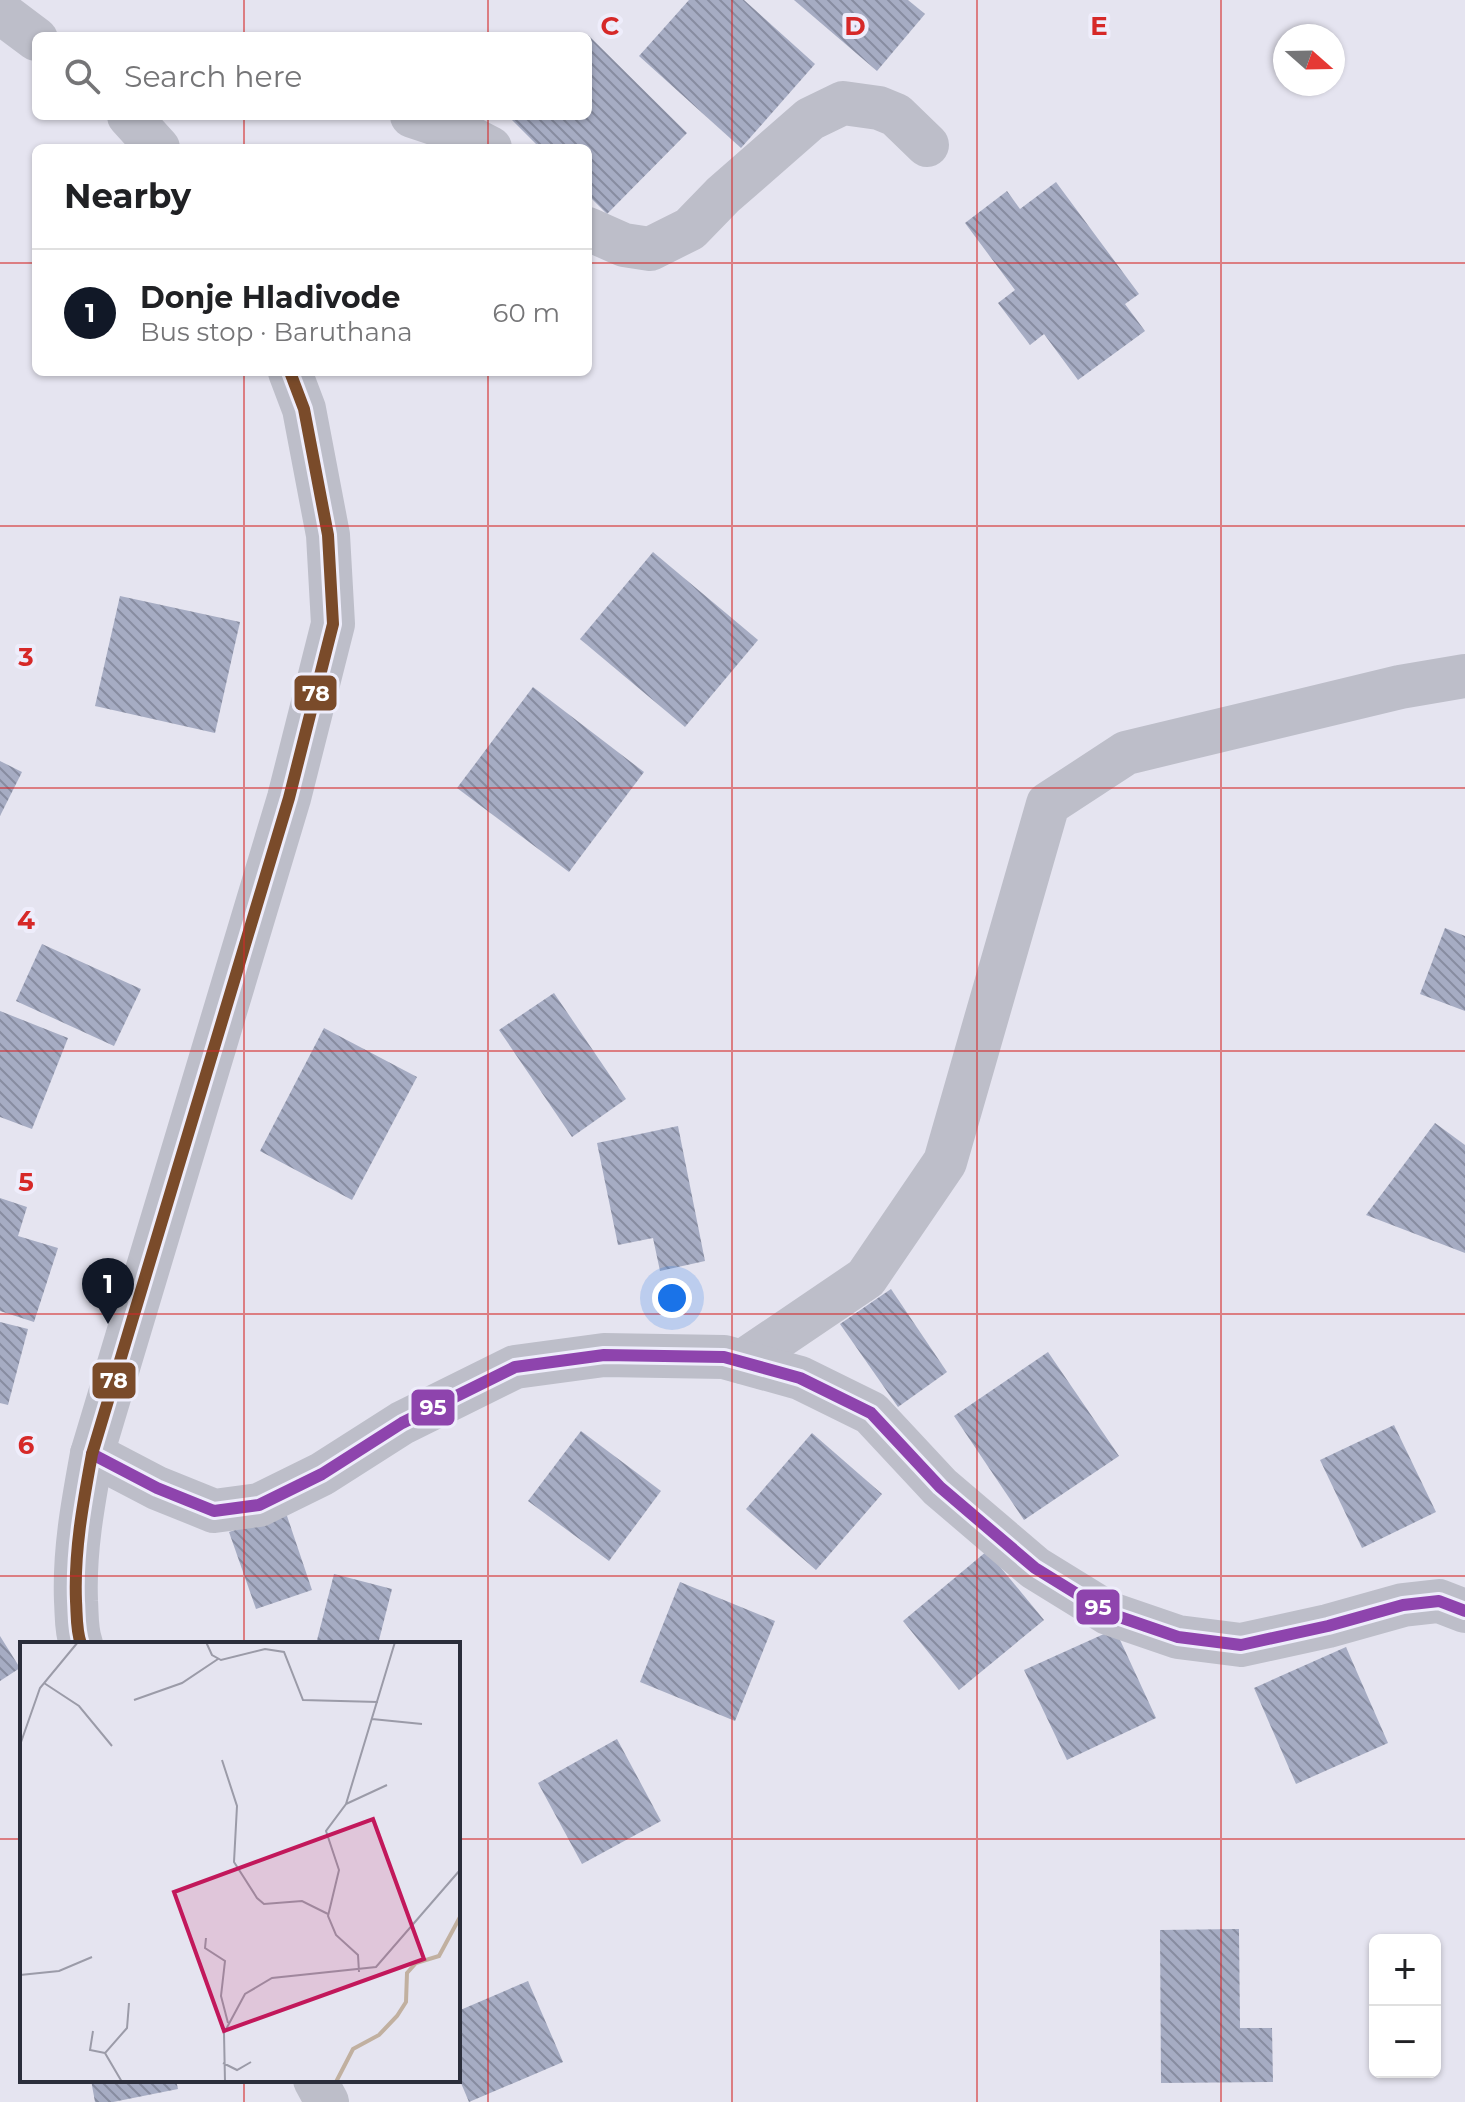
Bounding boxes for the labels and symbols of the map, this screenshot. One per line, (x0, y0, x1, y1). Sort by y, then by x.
text: C (601, 10, 620, 42)
text: D (844, 10, 866, 42)
text: E (1090, 10, 1108, 42)
north arrow (1273, 24, 1345, 96)
text: 3 (17, 641, 34, 673)
line badge: 78 (293, 674, 338, 712)
text: 78 (302, 680, 330, 707)
text: 4 (17, 904, 35, 936)
text: 5 (18, 1166, 34, 1198)
pin: 1 (82, 1258, 134, 1324)
your location (652, 1278, 692, 1318)
line badge: 78 (91, 1361, 137, 1400)
text: 78 (100, 1367, 128, 1394)
line badge: 95 (410, 1388, 456, 1427)
text: 95 (419, 1394, 447, 1421)
text: 6 (18, 1429, 35, 1461)
line badge: 95 (1075, 1588, 1121, 1626)
text: 95 (1084, 1594, 1112, 1621)
inset map (20, 1642, 460, 2082)

